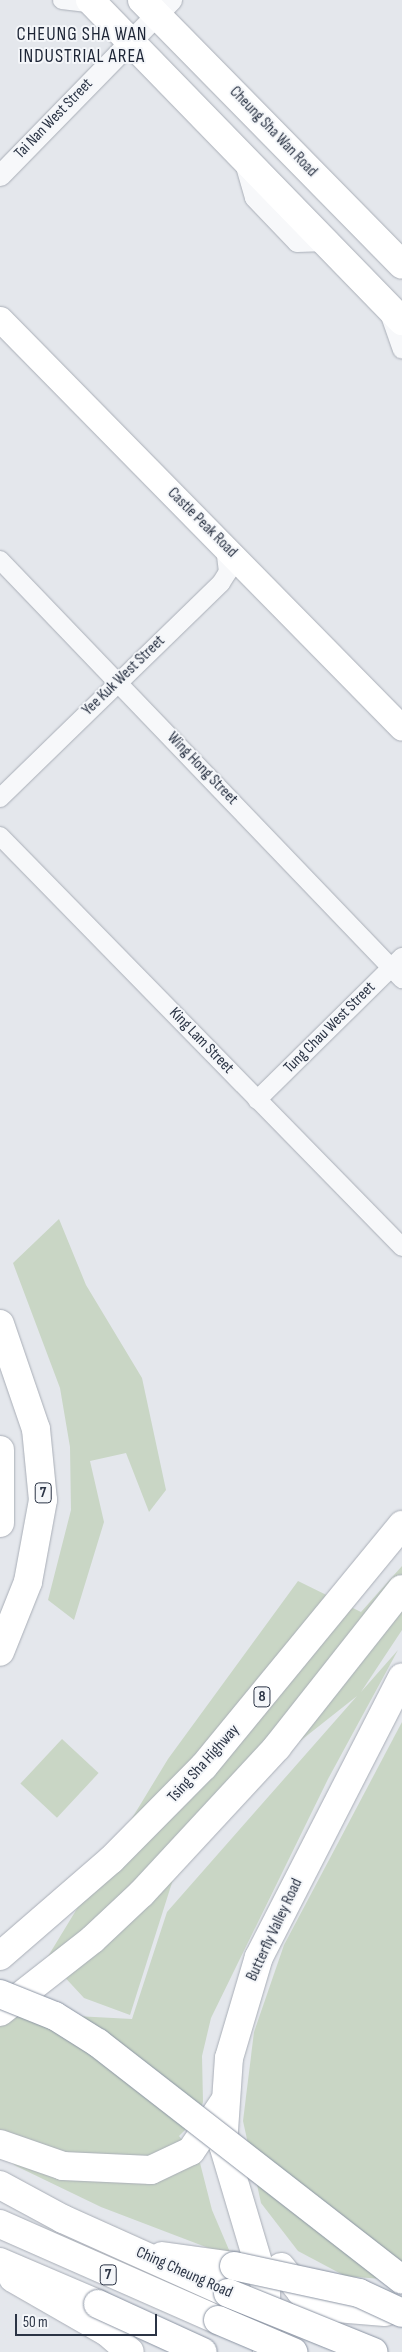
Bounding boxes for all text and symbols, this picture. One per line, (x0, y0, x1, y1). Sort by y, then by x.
district label: CHEUNG SHA WAN INDUSTRIAL AREA (15, 24, 149, 68)
street label: Tai Nan West Street (11, 75, 97, 163)
street label: Cheung Sha Wan Road (225, 83, 321, 181)
street label: Castle Peak Road (163, 484, 241, 562)
street label: Yee Kuk West Street (79, 632, 169, 720)
street label: Wing Hong Street (163, 729, 241, 809)
street label: Tung Chau West Street (280, 978, 380, 1078)
street label: King Lam Street (165, 1004, 237, 1078)
road number: 7 (34, 1480, 52, 1506)
road number: 8 (253, 1684, 271, 1710)
street label: Tsing Sha Highway (164, 1721, 244, 1807)
street label: Butterfly Valley Road (243, 1876, 307, 1984)
street label: Ching Cheung Road (133, 2243, 235, 2303)
road number: 7 (99, 2262, 117, 2288)
scale bar (18, 2304, 160, 2336)
text: 50 m (23, 2313, 48, 2332)

